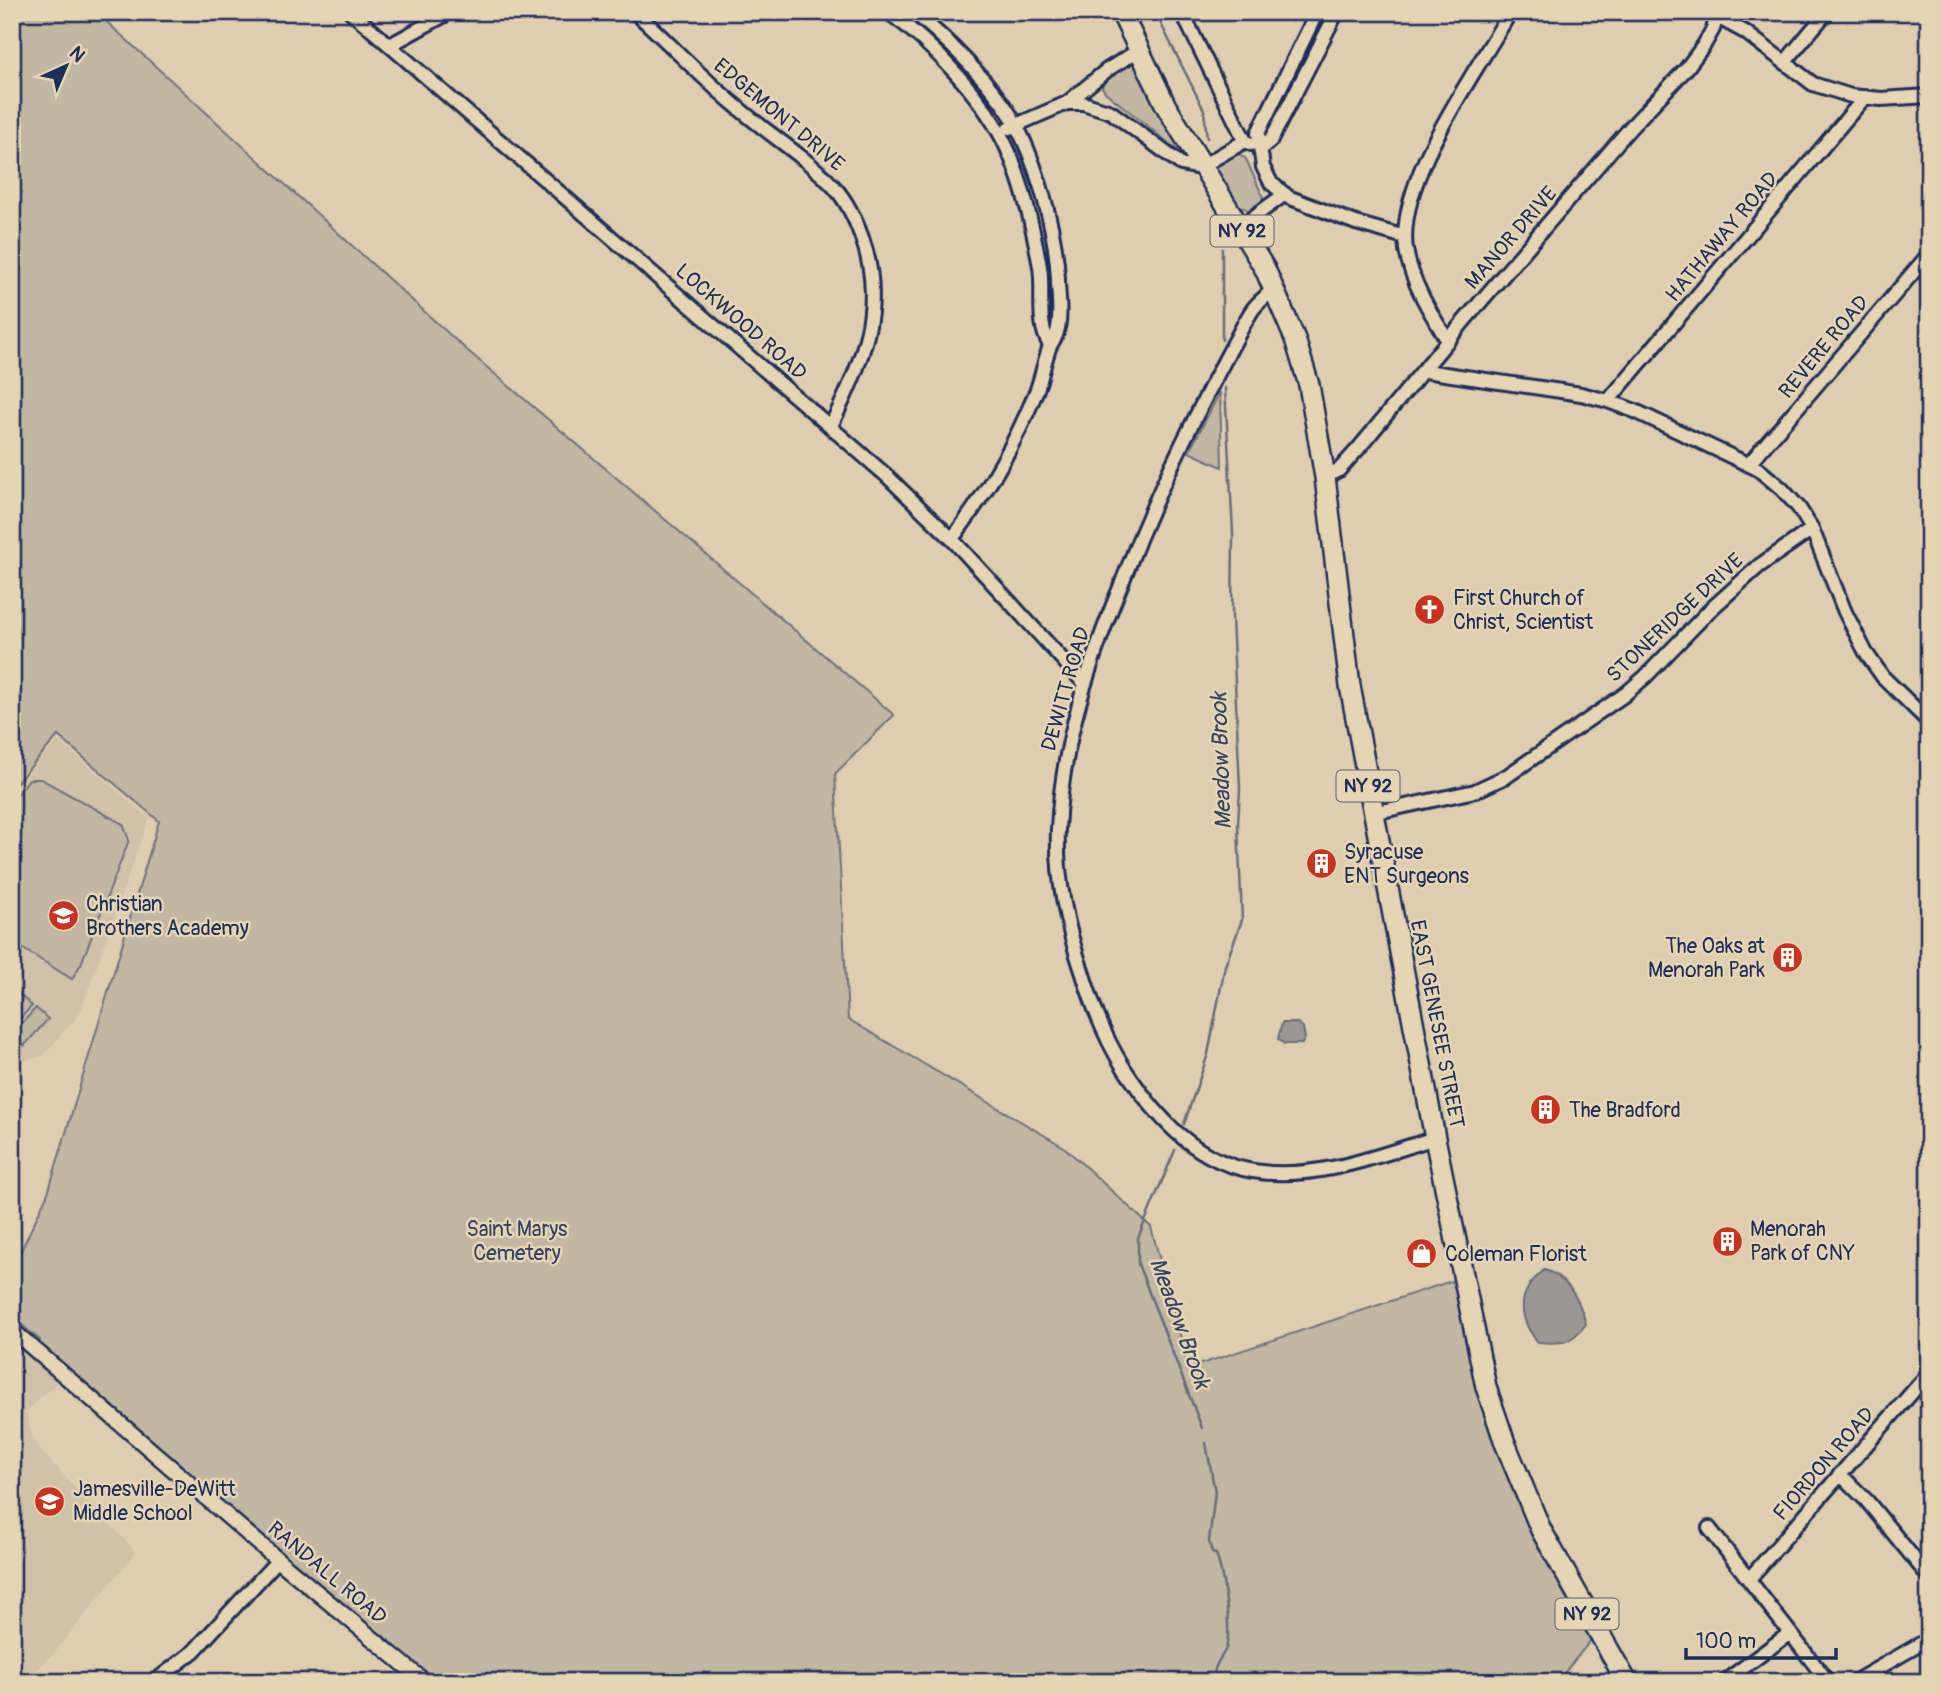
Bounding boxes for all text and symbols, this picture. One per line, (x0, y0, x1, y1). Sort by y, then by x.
north arrow (32, 32, 102, 102)
text: N (64, 41, 90, 68)
street label: EDGEMONT DRIVE (708, 52, 850, 178)
street label: HATHAWAY ROAD (1660, 166, 1784, 308)
street label: MANOR DRIVE (1459, 181, 1563, 295)
road number: NY 92 (1210, 216, 1274, 246)
street label: LOCKWOOD ROAD (670, 258, 812, 386)
street label: REVERE ROAD (1773, 290, 1875, 404)
street label: STONERIDGE DRIVE (1601, 547, 1749, 688)
place label: First Church of Christ, Scientist (1453, 585, 1594, 636)
church icon: First Church of Christ, Scientist (1413, 593, 1447, 627)
street label: DEWITT ROAD (1035, 624, 1097, 754)
water label: Meadow Brook (1204, 690, 1238, 830)
road number: NY 92 (1336, 771, 1400, 802)
place label: Syracuse ENT Surgeons (1344, 839, 1469, 890)
building icon: Syracuse ENT Surgeons (1304, 847, 1338, 881)
place label: Christian Brothers Academy (86, 891, 249, 942)
school or university icon: Christian Brothers Academy (46, 899, 80, 933)
street label: EAST GENESEE STREET (1404, 918, 1471, 1131)
place label: The Oaks at Menorah Park (1648, 933, 1766, 984)
building icon: The Oaks at Menorah Park (1771, 941, 1805, 975)
building icon: The Bradford (1529, 1093, 1563, 1127)
place label: The Bradford (1569, 1097, 1681, 1124)
park label: Saint Marys Cemetery (467, 1216, 568, 1267)
place label: Menorah Park of CNY (1750, 1216, 1855, 1267)
building icon: Menorah Park of CNY (1710, 1224, 1744, 1258)
shop icon: Coleman Florist (1405, 1237, 1439, 1271)
place label: Coleman Florist (1445, 1241, 1587, 1268)
water label: Meadow Brook (1143, 1254, 1218, 1395)
street label: FIORDON ROAD (1767, 1402, 1881, 1526)
place label: Jamesville-DeWitt Middle School (73, 1476, 236, 1527)
school or university icon: Jamesville-DeWitt Middle School (33, 1484, 67, 1518)
street label: RANDALL ROAD (262, 1515, 392, 1631)
road number: NY 92 (1556, 1598, 1618, 1630)
scale bar (1686, 1617, 1836, 1661)
text: 100 m (1696, 1628, 1756, 1655)

